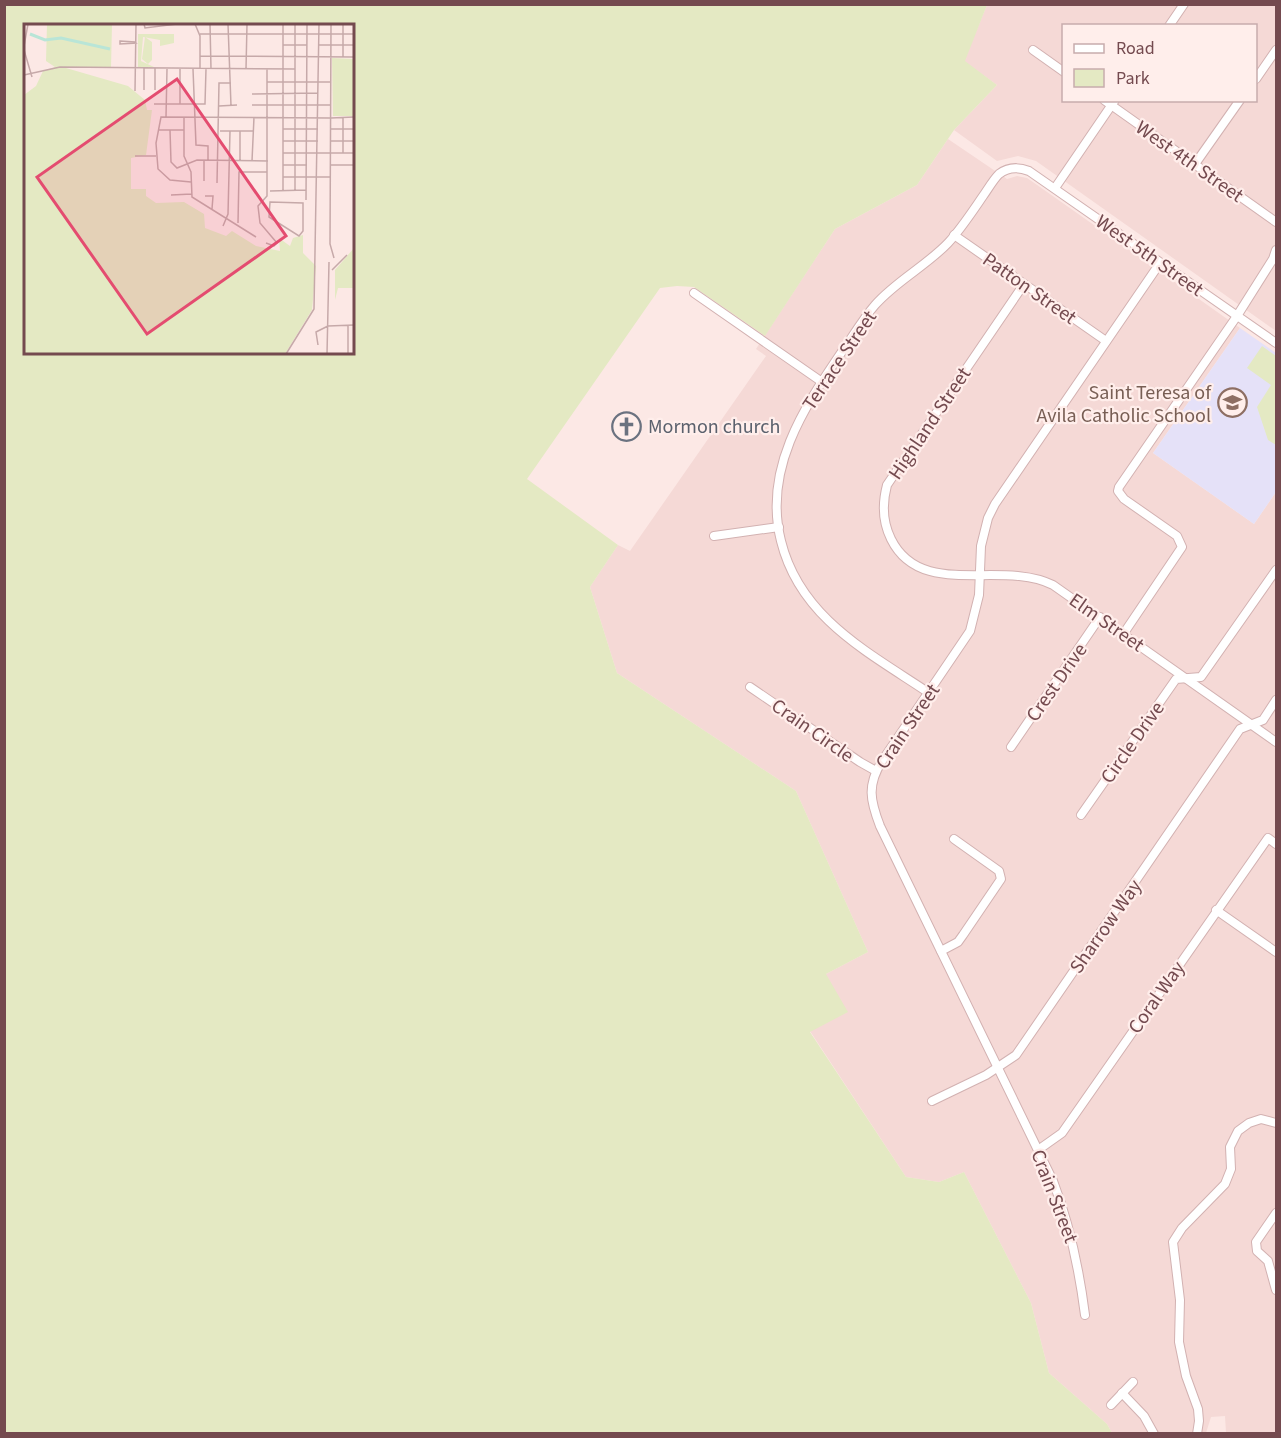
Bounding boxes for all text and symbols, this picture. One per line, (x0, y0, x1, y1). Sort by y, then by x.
inset map (24, 24, 354, 354)
legend (1062, 24, 1257, 102)
text: Road (1116, 36, 1155, 61)
text: Park (1116, 66, 1150, 91)
street label: West 4th Street (1130, 114, 1249, 210)
street label: West 5th Street (1090, 208, 1209, 304)
street label: Patton Street (977, 246, 1082, 332)
street label: Terrace Street (796, 305, 884, 416)
street label: Highland Street (882, 362, 978, 485)
place label: Saint Teresa of Avila Catholic School (1037, 379, 1212, 430)
school or university icon: Saint Teresa of Avila Catholic School (1216, 387, 1248, 419)
church icon: Mormon church (611, 410, 643, 442)
place label: Mormon church (648, 413, 780, 441)
street label: Elm Street (1063, 587, 1150, 659)
street label: Crest Drive (1019, 638, 1094, 728)
street label: Crain Street (869, 678, 947, 775)
street label: Crain Circle (765, 692, 859, 770)
street label: Circle Drive (1094, 696, 1171, 789)
street label: Sharrow Way (1063, 873, 1149, 979)
street label: Coral Way (1122, 955, 1192, 1039)
street label: Crain Street (1023, 1146, 1085, 1247)

